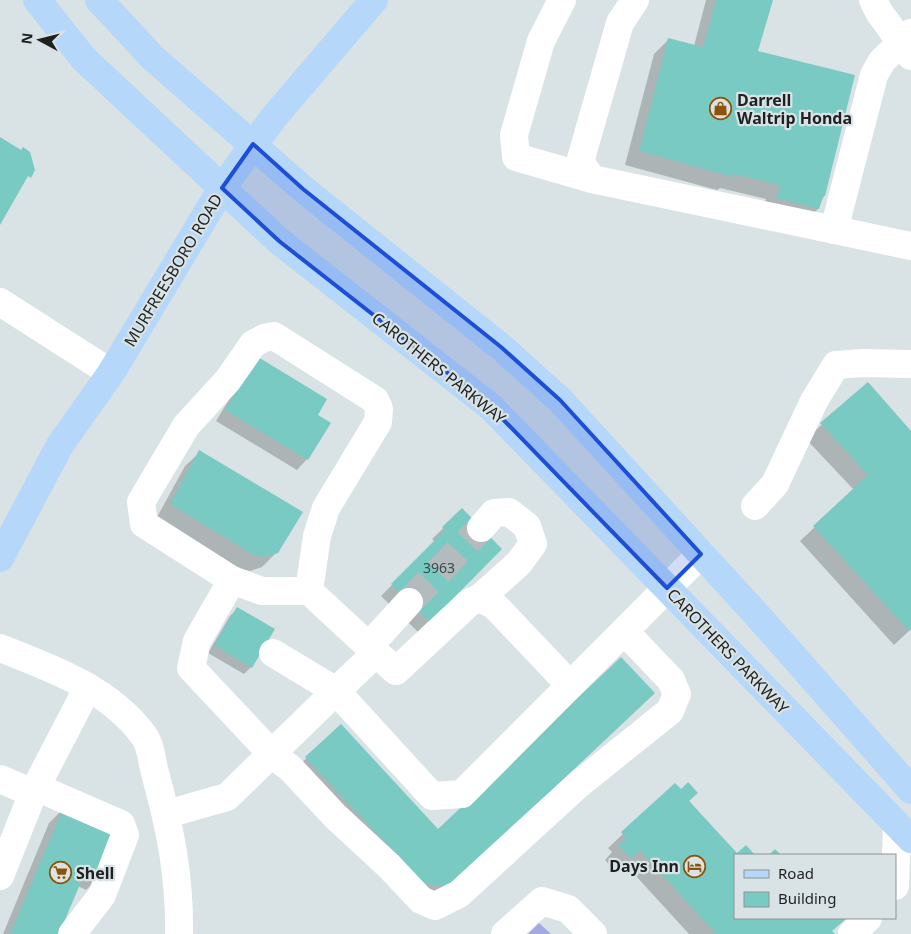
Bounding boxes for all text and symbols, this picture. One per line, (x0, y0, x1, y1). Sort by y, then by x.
north arrow (15, 15, 65, 65)
text: N (16, 32, 37, 45)
place label: Darrell Waltrip Honda (737, 89, 852, 129)
shop icon: Darrell Waltrip Honda (709, 97, 733, 121)
street label: MURFREESBORO ROAD (119, 190, 227, 350)
street label: CAROTHERS PARKWAY (367, 307, 511, 429)
house number: 3963 (423, 558, 455, 577)
street label: CAROTHERS PARKWAY (662, 584, 794, 719)
hotel icon: Days Inn (683, 854, 707, 878)
legend (734, 854, 896, 919)
place label: Days Inn (609, 855, 679, 877)
supermarket icon: Shell (48, 861, 72, 885)
place label: Shell (76, 862, 114, 884)
text: Road (778, 863, 814, 883)
text: Building (778, 888, 836, 908)

